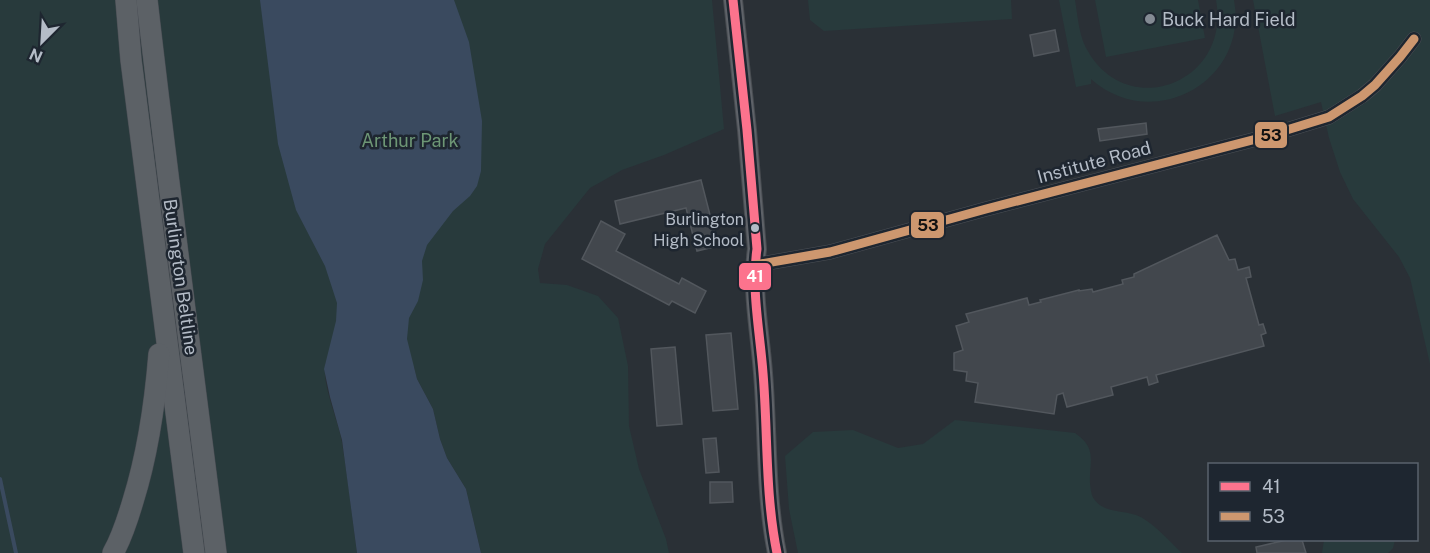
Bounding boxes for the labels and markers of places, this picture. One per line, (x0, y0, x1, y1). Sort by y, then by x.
place label: Buck Hard Field (1162, 9, 1295, 30)
marker: Buck Hard Field (1143, 12, 1157, 26)
place label: Burlington High School (653, 210, 744, 250)
marker: Burlington High School (749, 222, 761, 234)

